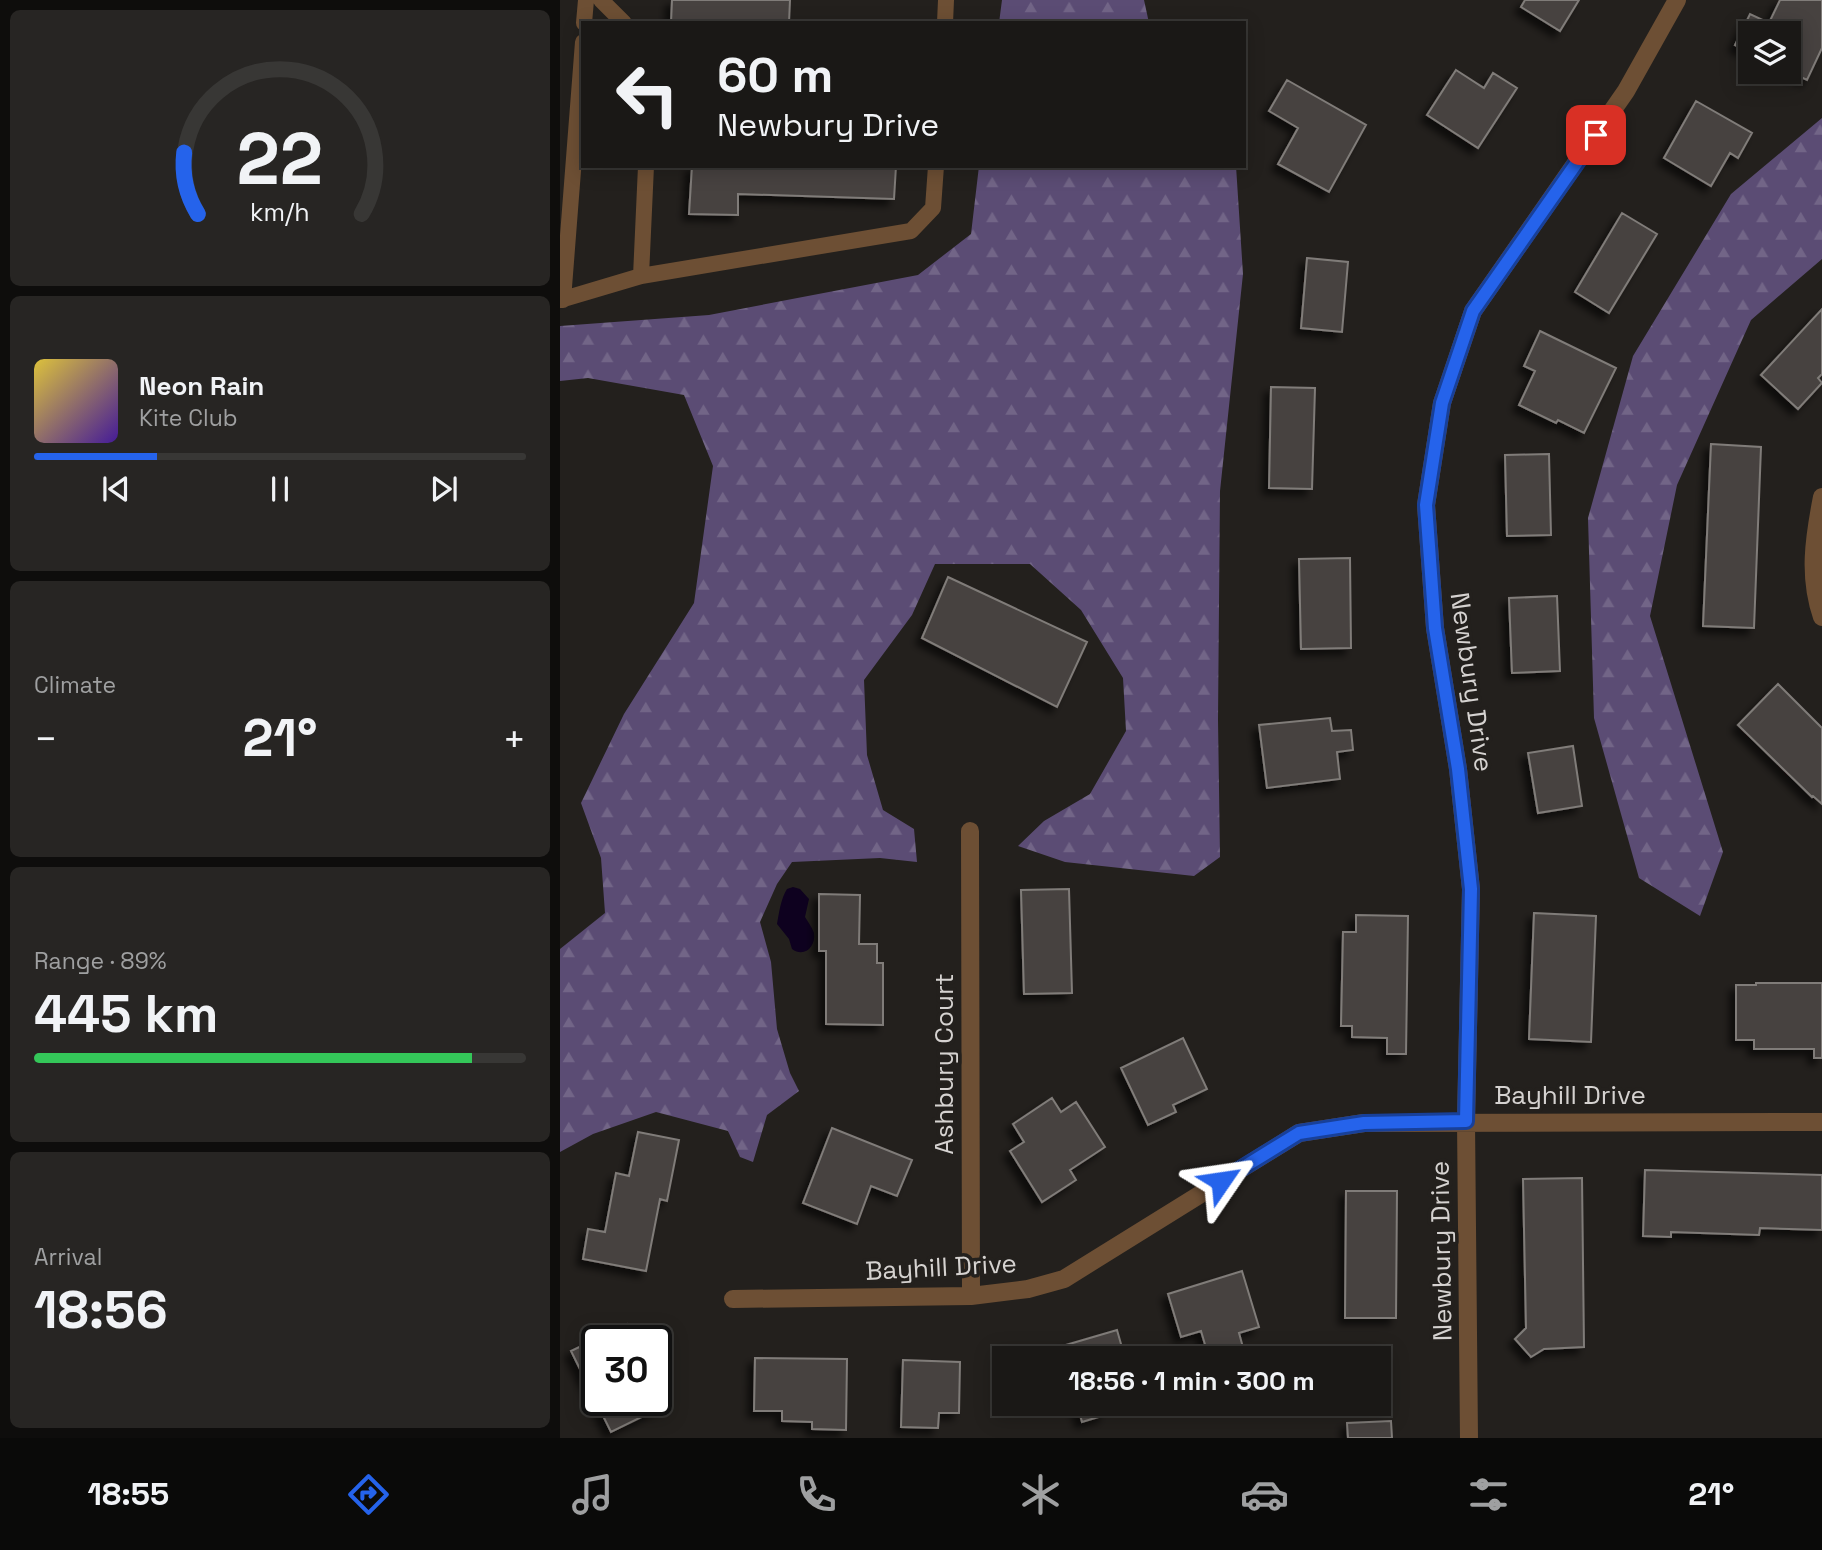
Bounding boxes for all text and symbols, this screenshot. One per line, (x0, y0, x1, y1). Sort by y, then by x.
map controls (1738, 21, 1801, 84)
button: layers (1738, 21, 1801, 84)
text: 60 m (717, 44, 833, 106)
icon: left (602, 49, 693, 140)
text: Newbury Drive (717, 105, 939, 145)
pin (1566, 105, 1626, 165)
text: 22 (237, 112, 323, 205)
icon: arrive (1577, 116, 1615, 154)
text: km/h (250, 196, 310, 228)
text: Neon Rain (139, 369, 264, 403)
text: Kite Club (139, 403, 238, 433)
icon: previous (97, 470, 135, 508)
icon: pause (261, 470, 299, 508)
icon: next (425, 470, 463, 508)
street label: Newbury Drive (1443, 590, 1501, 774)
text: Climate (34, 670, 116, 700)
text: 21° (243, 705, 317, 771)
text: − (34, 715, 58, 763)
text: + (502, 715, 526, 763)
text: Range · 89% (34, 946, 167, 976)
street label: Ashbury Court (927, 973, 961, 1155)
text: 445 km (34, 981, 218, 1047)
street label: Bayhill Drive (1494, 1078, 1646, 1112)
position arrow (1184, 1144, 1258, 1218)
street label: Newbury Drive (1422, 1160, 1460, 1342)
text: Arrival (34, 1242, 102, 1272)
street label: Bayhill Drive (864, 1246, 1018, 1288)
text: 18:56 (34, 1277, 168, 1343)
speed limit sign: 30 (581, 1325, 672, 1416)
text: 18:56 · 1 min · 300 m (1068, 1364, 1315, 1398)
icon: directions (344, 1470, 393, 1519)
icon: music (568, 1470, 617, 1519)
icon: phone (792, 1470, 841, 1519)
icon: climate (1016, 1470, 1065, 1519)
icon: car (1240, 1470, 1289, 1519)
icon: filters (1464, 1470, 1513, 1519)
text: 18:55 (88, 1474, 169, 1514)
text: 21° (1688, 1474, 1734, 1514)

